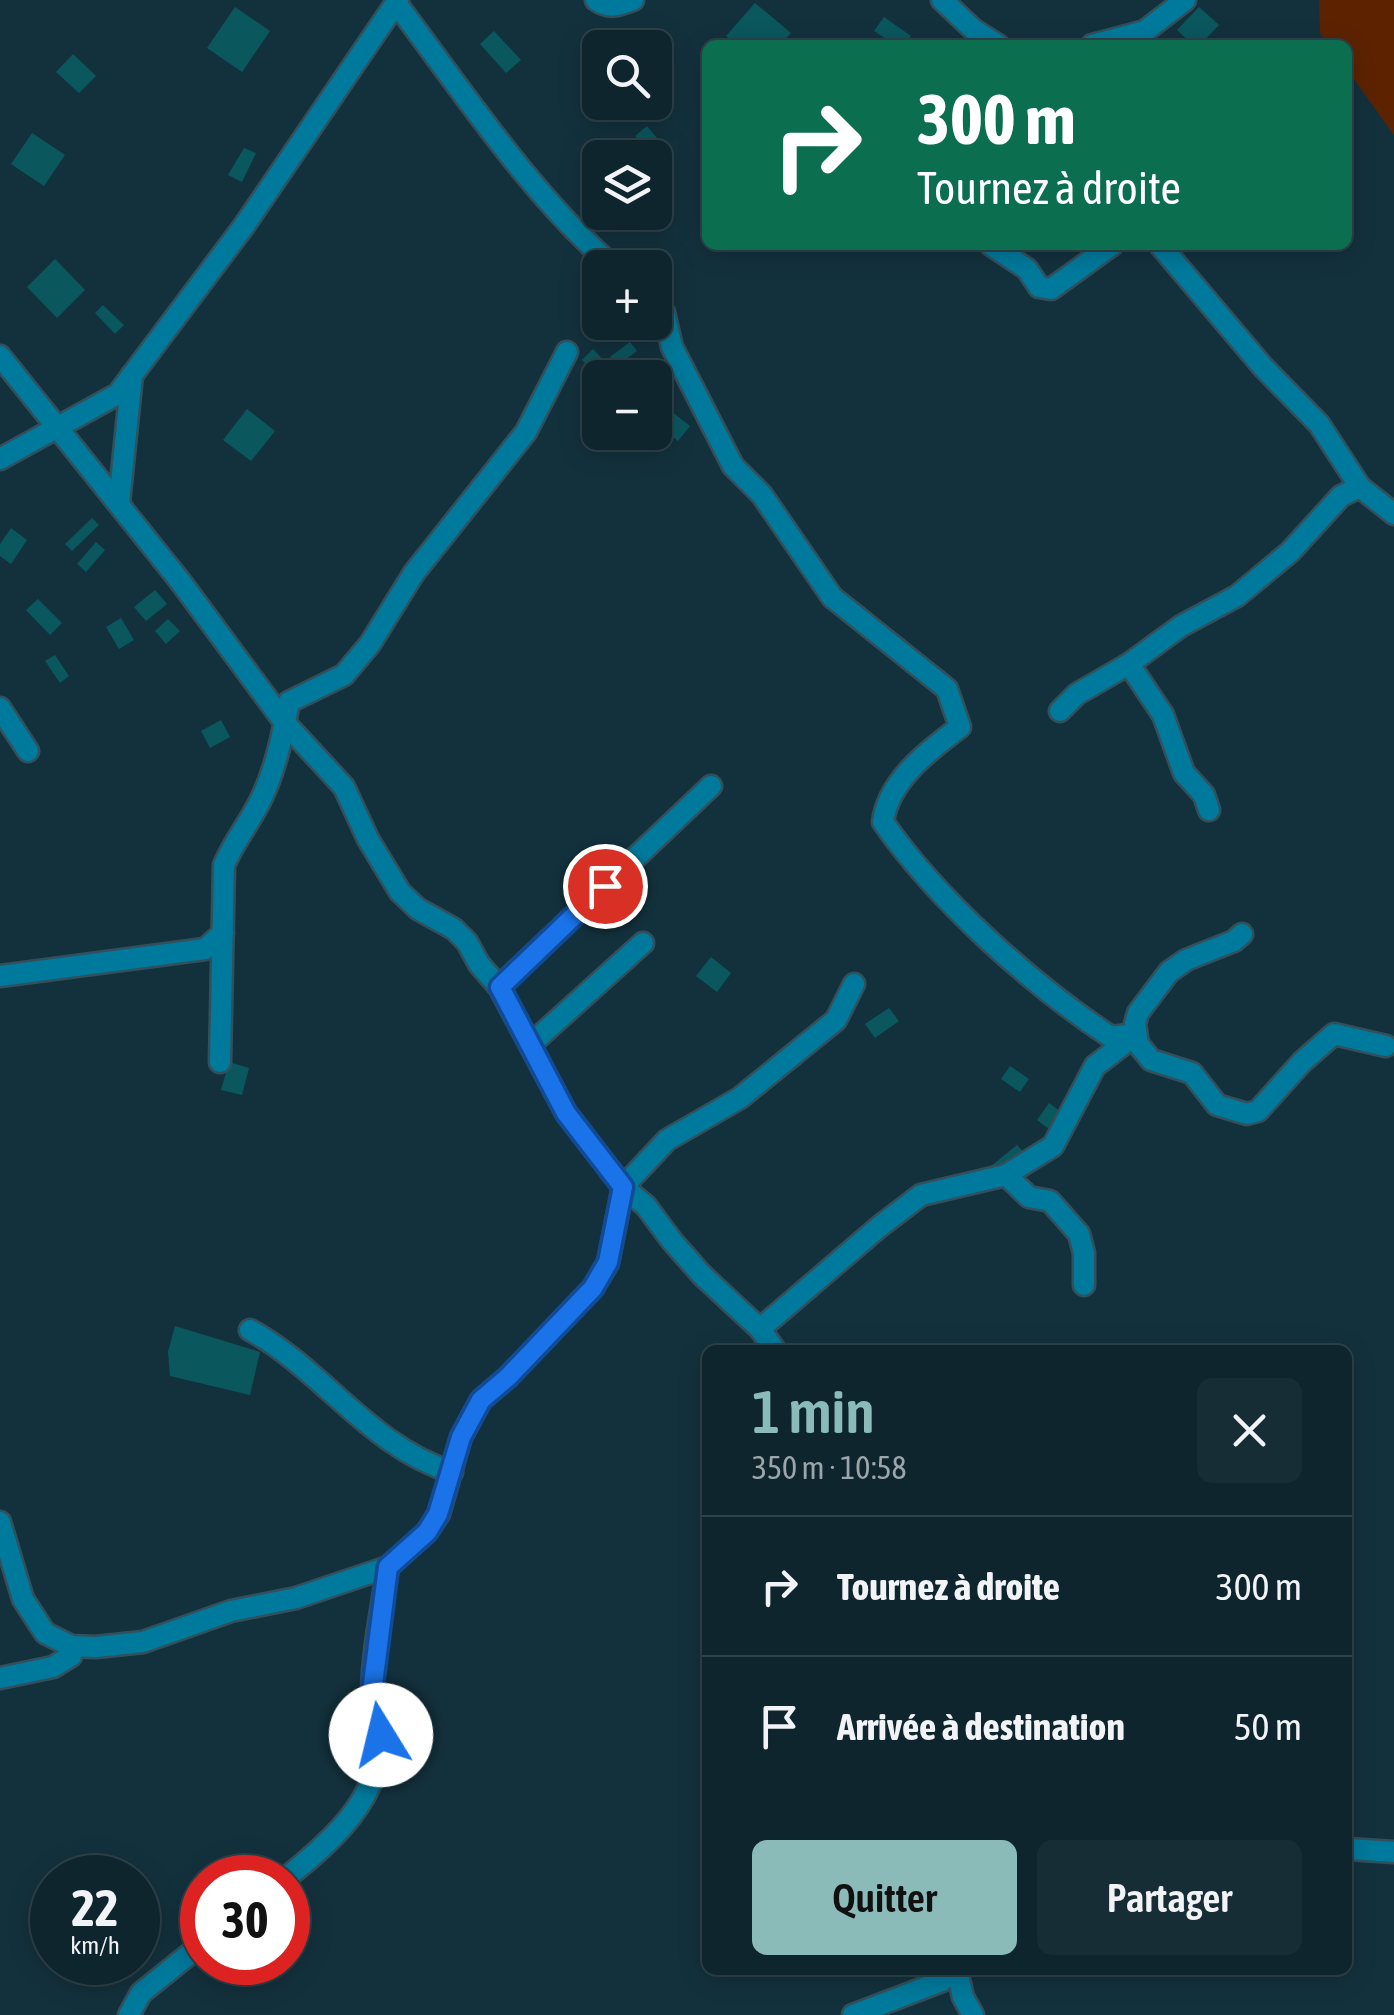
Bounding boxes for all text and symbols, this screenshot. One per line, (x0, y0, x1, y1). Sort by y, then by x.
map controls (582, 30, 672, 450)
button: search (582, 30, 672, 120)
text: 300 m (917, 79, 1076, 159)
icon: right (752, 80, 882, 210)
button: layers (582, 140, 672, 230)
text: Tournez à droite (917, 162, 1181, 214)
button: + (582, 250, 672, 340)
button: − (582, 360, 672, 450)
pin (563, 844, 648, 929)
icon: arrive (578, 859, 633, 914)
text: 1 min (752, 1377, 875, 1446)
button: close (1197, 1378, 1302, 1483)
text: 350 m · 10:58 (752, 1449, 907, 1486)
icon: right (752, 1559, 807, 1614)
text: Tournez à droite (837, 1565, 1060, 1608)
text: 300 m (1216, 1565, 1302, 1608)
position arrow (329, 1683, 433, 1787)
icon: arrive (752, 1699, 807, 1754)
text: Arrivée à destination (837, 1705, 1125, 1748)
text: 50 m (1234, 1705, 1302, 1748)
button: Quitter (752, 1840, 1017, 1955)
button: Partager (1037, 1840, 1302, 1955)
speed limit sign: 30 (180, 1855, 310, 1985)
text: 22 (71, 1879, 118, 1937)
text: km/h (70, 1931, 120, 1959)

